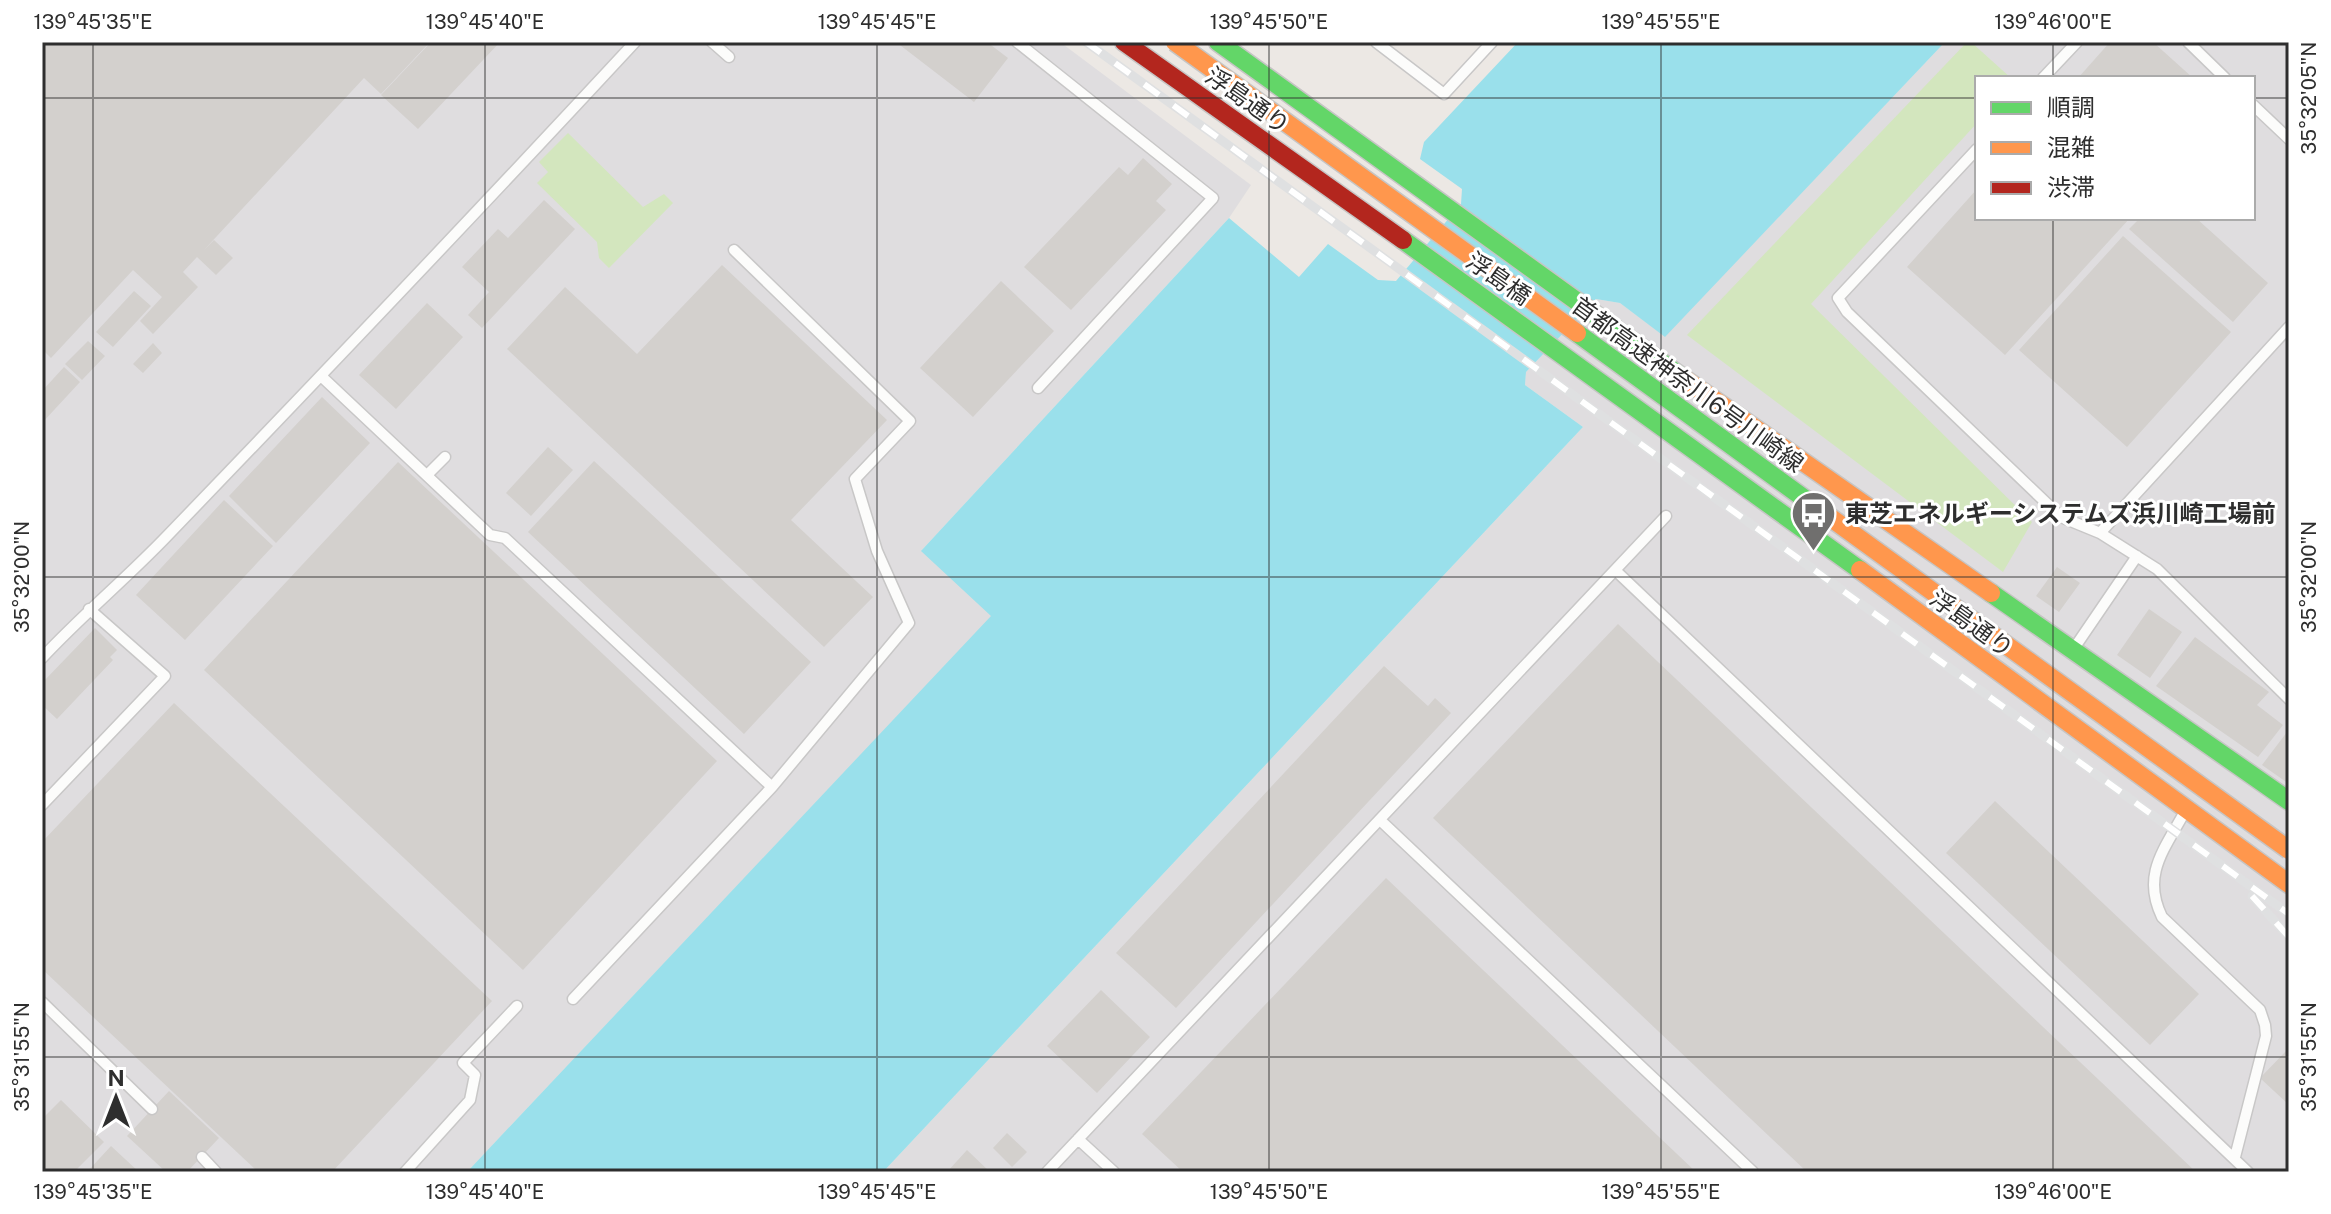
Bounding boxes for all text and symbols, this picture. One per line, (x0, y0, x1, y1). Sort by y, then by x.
text: 139°45'35"E (34, 10, 152, 34)
text: 139°45'40"E (426, 10, 544, 34)
text: 139°45'45"E (818, 10, 936, 34)
text: 139°45'50"E (1210, 10, 1328, 34)
text: 139°45'55"E (1601, 10, 1721, 34)
text: 139°46'00"E (1994, 10, 2112, 34)
text: 35°32'05"N (2297, 42, 2321, 154)
street label: 浮島通り (1201, 61, 1295, 139)
legend (1975, 76, 2255, 220)
text: 順調 (2047, 93, 2095, 121)
text: 混雑 (2047, 133, 2095, 161)
text: 渋滞 (2047, 173, 2095, 201)
street label: 浮島橋 (1461, 246, 1537, 310)
street label: 首都高速神奈川6号川崎線 (1567, 291, 1809, 477)
bus stop icon: 東芝エネルギーシステムズ浜川崎工場前 (1790, 489, 1838, 552)
place label: 東芝エネルギーシステムズ浜川崎工場前 (1845, 499, 2276, 527)
text: 35°32'00"N (10, 521, 34, 633)
text: 35°32'00"N (2297, 521, 2321, 633)
street label: 浮島通り (1925, 583, 2019, 663)
text: 35°31'55"N (10, 1002, 34, 1112)
text: 35°31'55"N (2297, 1002, 2321, 1112)
north arrow (76, 1058, 156, 1138)
text: N (107, 1065, 125, 1091)
text: 139°45'35"E (34, 1180, 152, 1204)
text: 139°45'40"E (426, 1180, 544, 1204)
text: 139°45'45"E (818, 1180, 936, 1204)
text: 139°45'50"E (1210, 1180, 1328, 1204)
text: 139°45'55"E (1601, 1180, 1721, 1204)
text: 139°46'00"E (1994, 1180, 2112, 1204)

